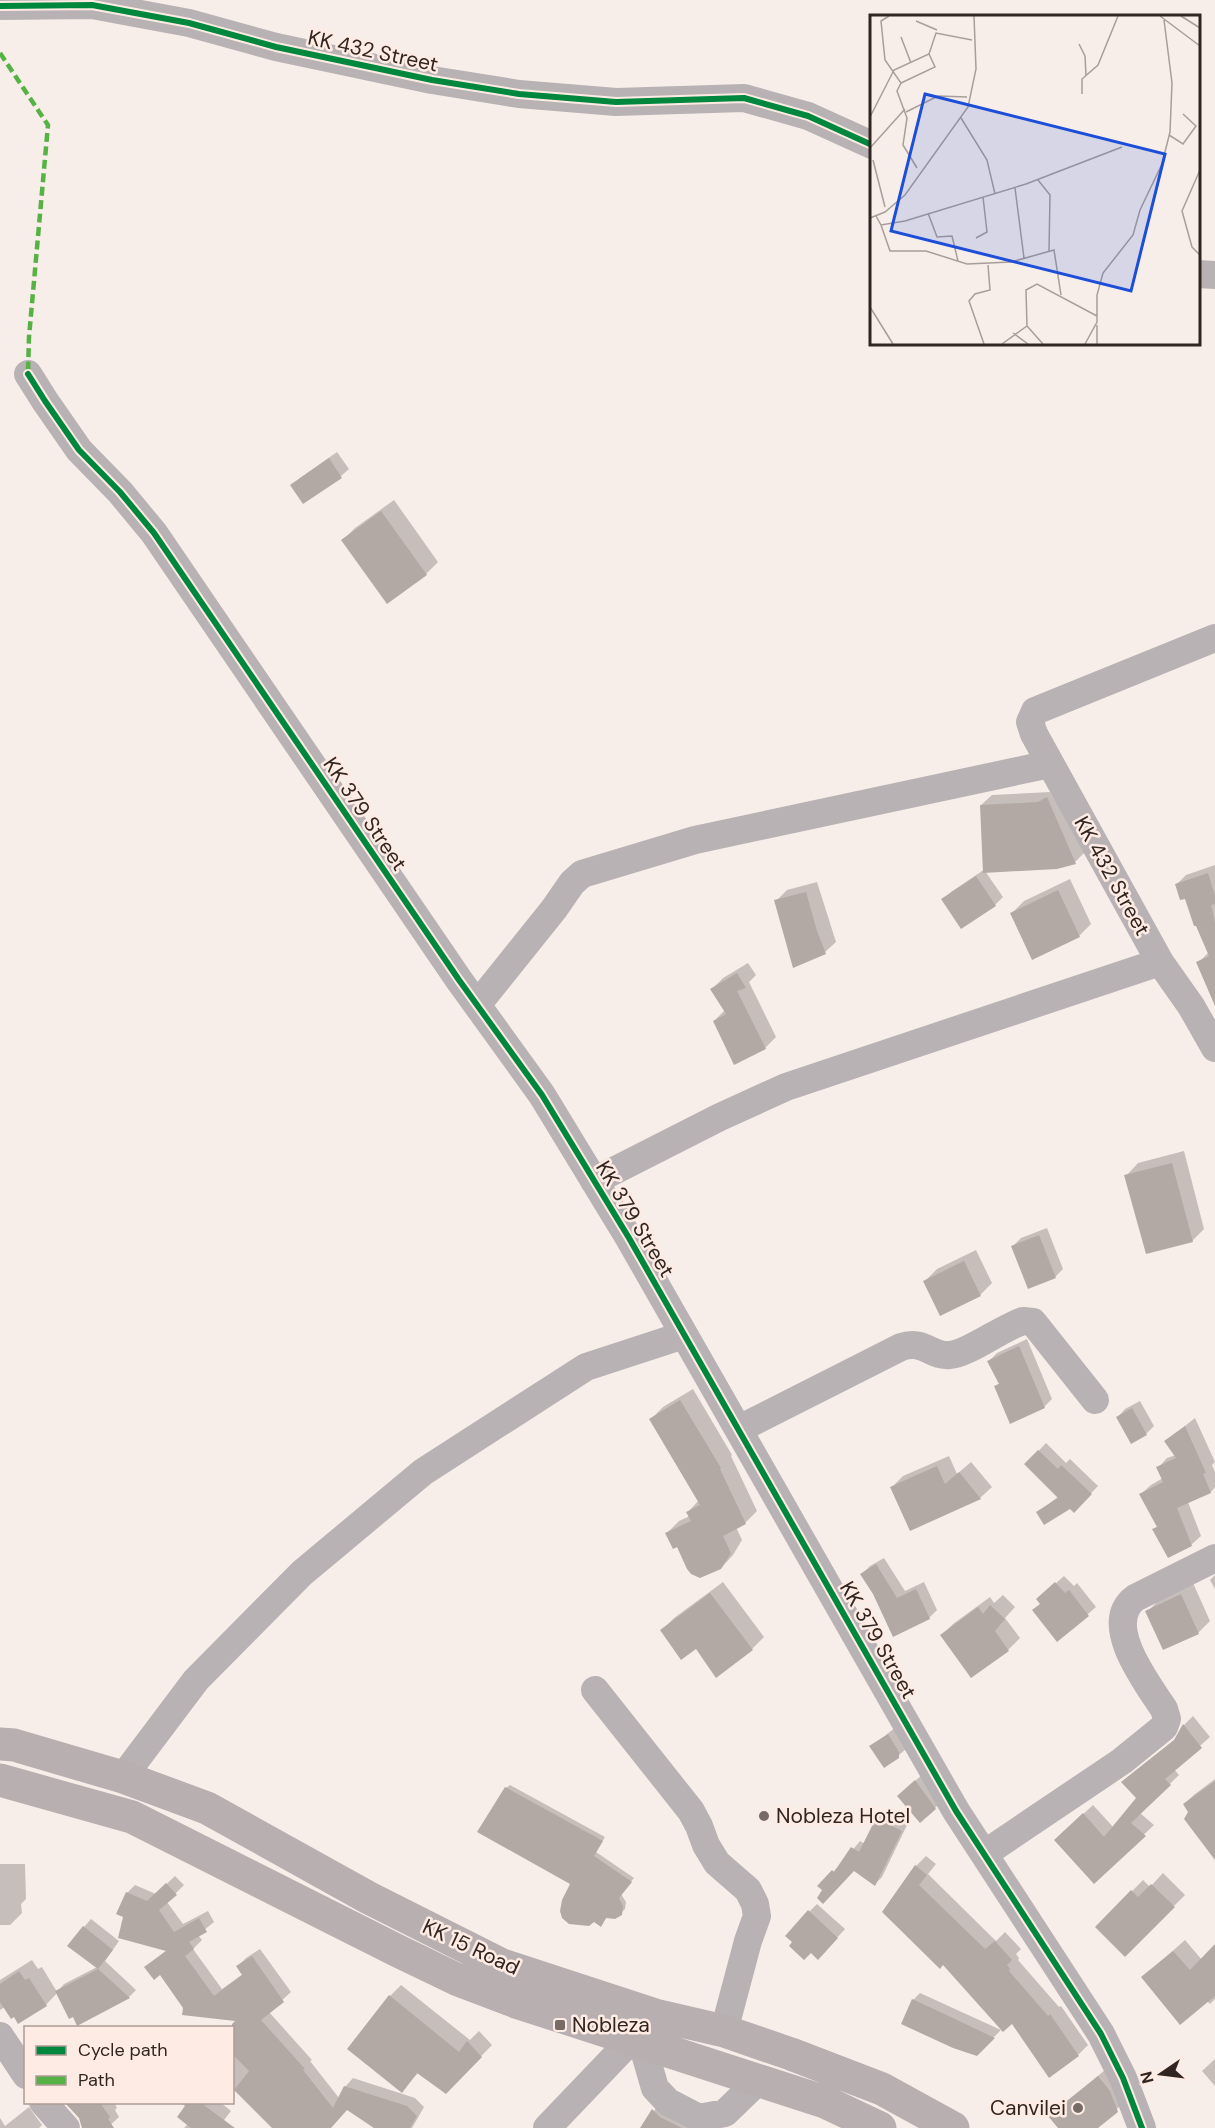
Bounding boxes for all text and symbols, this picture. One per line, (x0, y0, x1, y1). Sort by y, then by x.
inset map (870, 15, 1200, 345)
street label: KK 432 Street (305, 24, 441, 78)
street label: KK 379 Street (317, 752, 413, 876)
street label: KK 432 Street (1068, 811, 1156, 941)
street label: KK 379 Street (589, 1156, 681, 1282)
street label: KK 379 Street (833, 1576, 923, 1704)
place label: Nobleza Hotel (776, 1802, 910, 1830)
marker: Nobleza Hotel (757, 1809, 771, 1823)
street label: KK 15 Road (418, 1912, 524, 1982)
place label: Nobleza (572, 2011, 650, 2039)
marker: Nobleza (553, 2018, 567, 2032)
legend (24, 2026, 234, 2104)
text: Cycle path (78, 2038, 168, 2062)
north arrow (1131, 2044, 1191, 2104)
text: Path (78, 2068, 115, 2092)
text: N (1135, 2069, 1159, 2086)
place label: Canvilei (990, 2094, 1066, 2122)
marker: Canvilei (1071, 2101, 1085, 2115)

